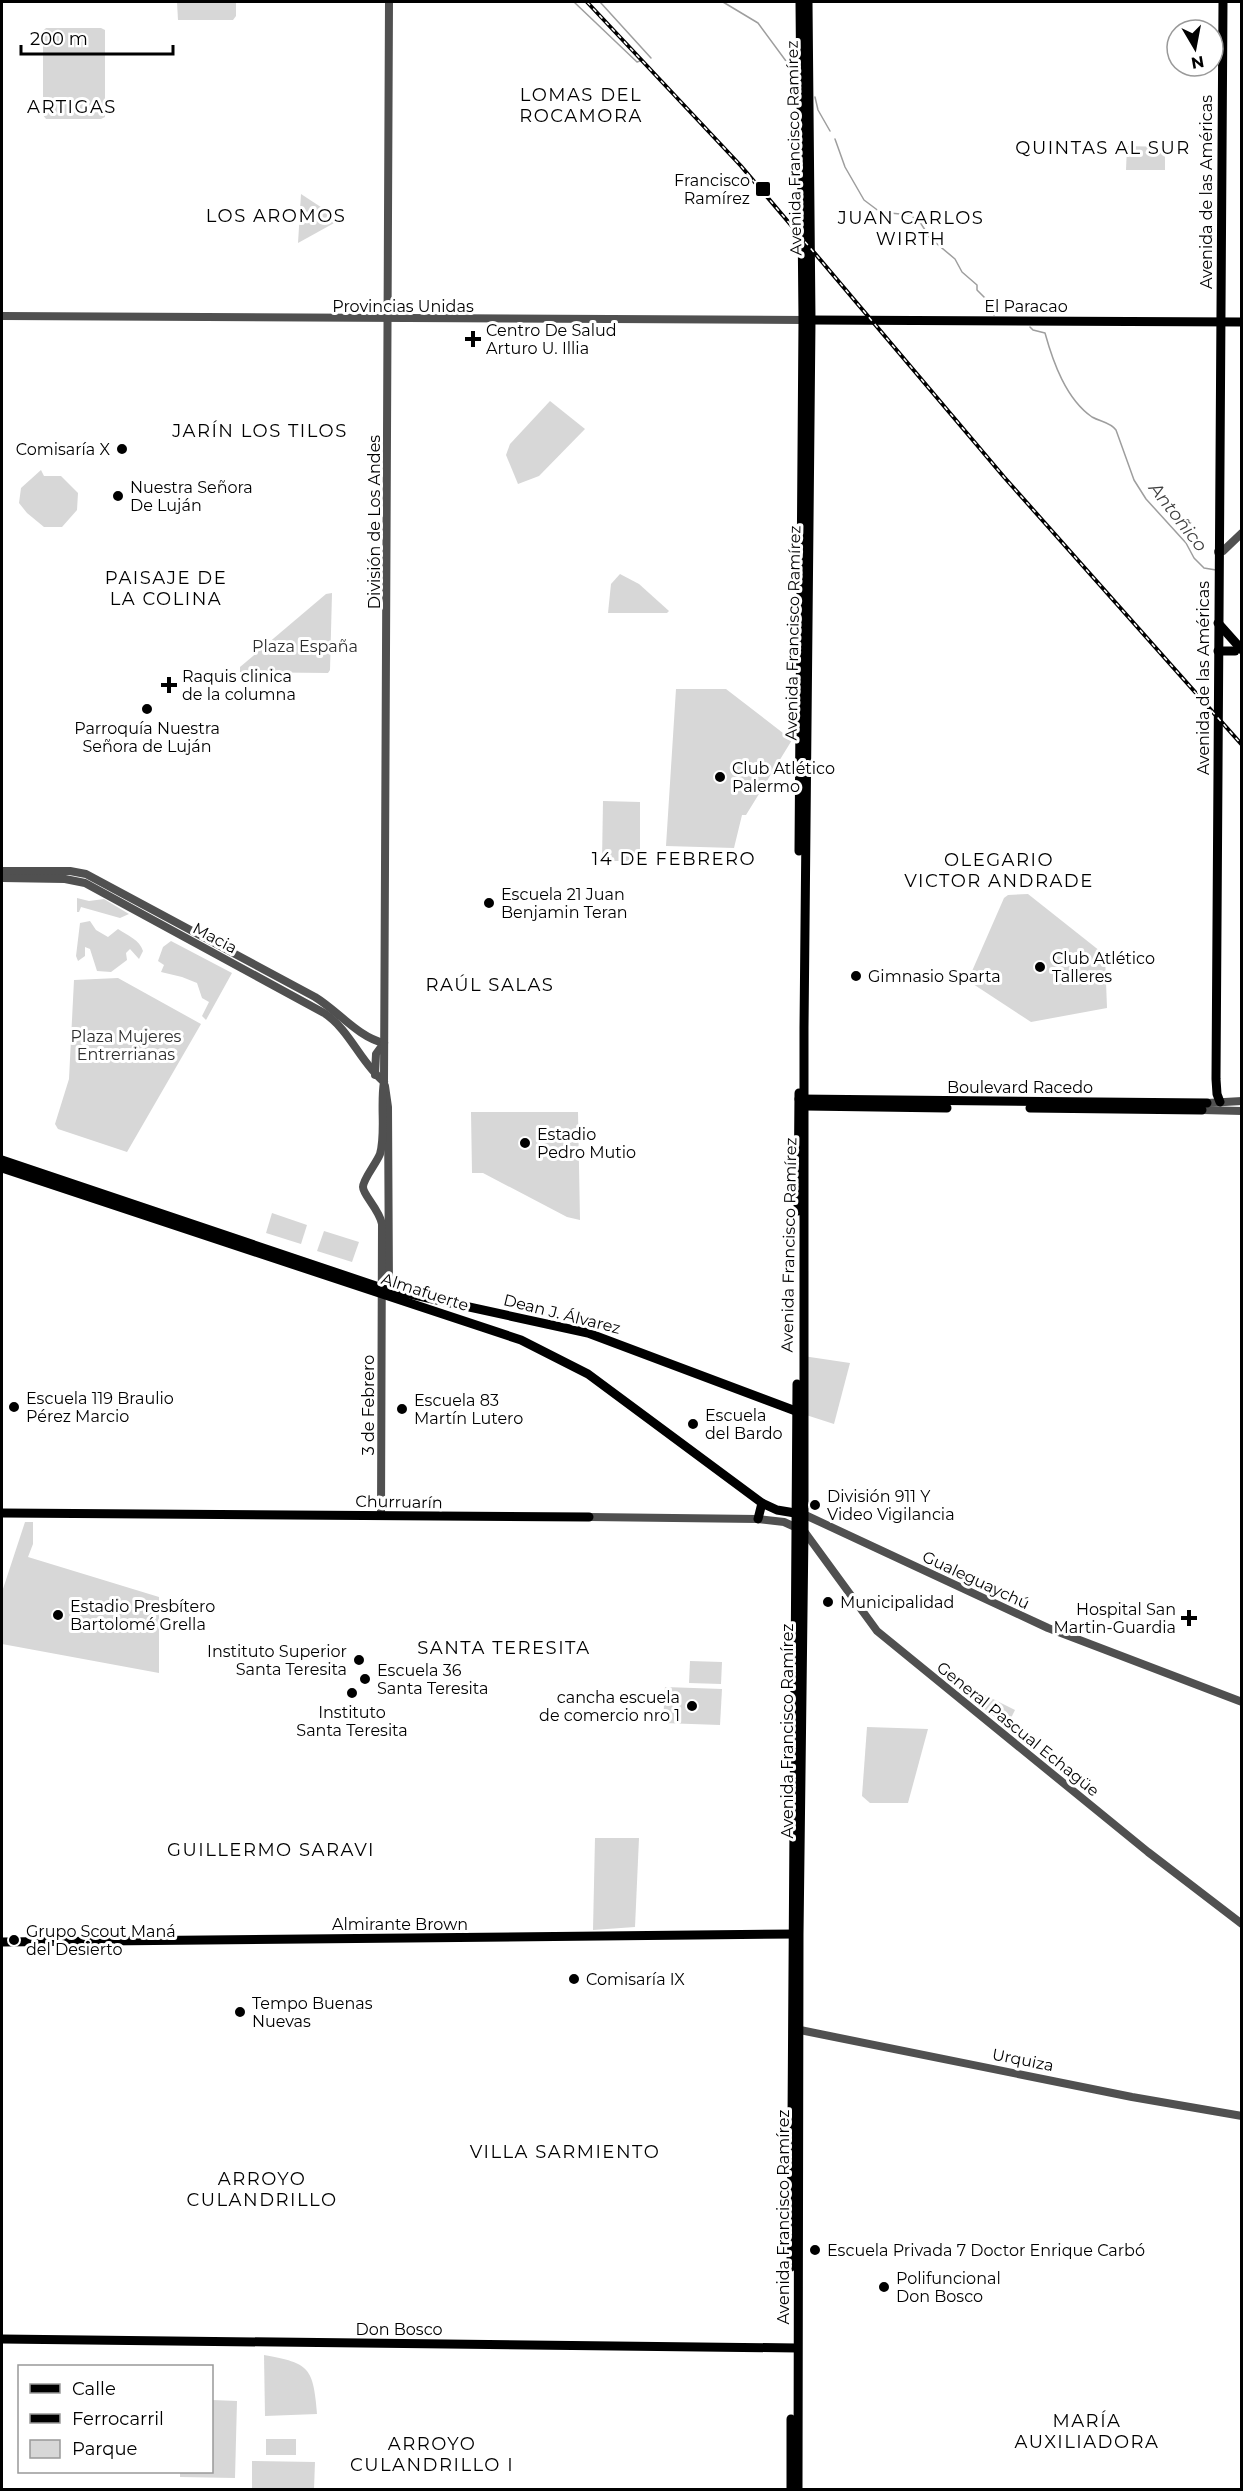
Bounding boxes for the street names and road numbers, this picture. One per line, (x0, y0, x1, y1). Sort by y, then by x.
street label: Avenida Francisco Ramírez (783, 40, 805, 256)
street label: Avenida de las Américas (1197, 95, 1216, 289)
street label: Provincias Unidas (332, 297, 474, 316)
street label: El Paracao (984, 297, 1068, 316)
street label: División de Los Andes (365, 435, 384, 609)
street label: Avenida Francisco Ramírez (782, 525, 804, 741)
street label: Avenida de las Américas (1194, 581, 1213, 775)
street label: Macia (190, 918, 240, 958)
street label: Boulevard Racedo (947, 1078, 1093, 1097)
street label: Avenida Francisco Ramírez (778, 1137, 800, 1353)
street label: Almafuerte (379, 1269, 471, 1315)
street label: Dean J. Álvarez (501, 1290, 623, 1338)
street label: 3 de Febrero (359, 1355, 378, 1455)
street label: Churruarín (355, 1492, 443, 1512)
street label: Gualeguaychú (919, 1547, 1033, 1613)
street label: Avenida Francisco Ramírez (778, 1623, 797, 1839)
street label: General Pascual Echagüe (933, 1658, 1103, 1800)
street label: Almirante Brown (332, 1915, 468, 1934)
street label: Urquiza (991, 2045, 1055, 2075)
street label: Avenida Francisco Ramírez (774, 2109, 793, 2325)
street label: Don Bosco (355, 2320, 443, 2339)

